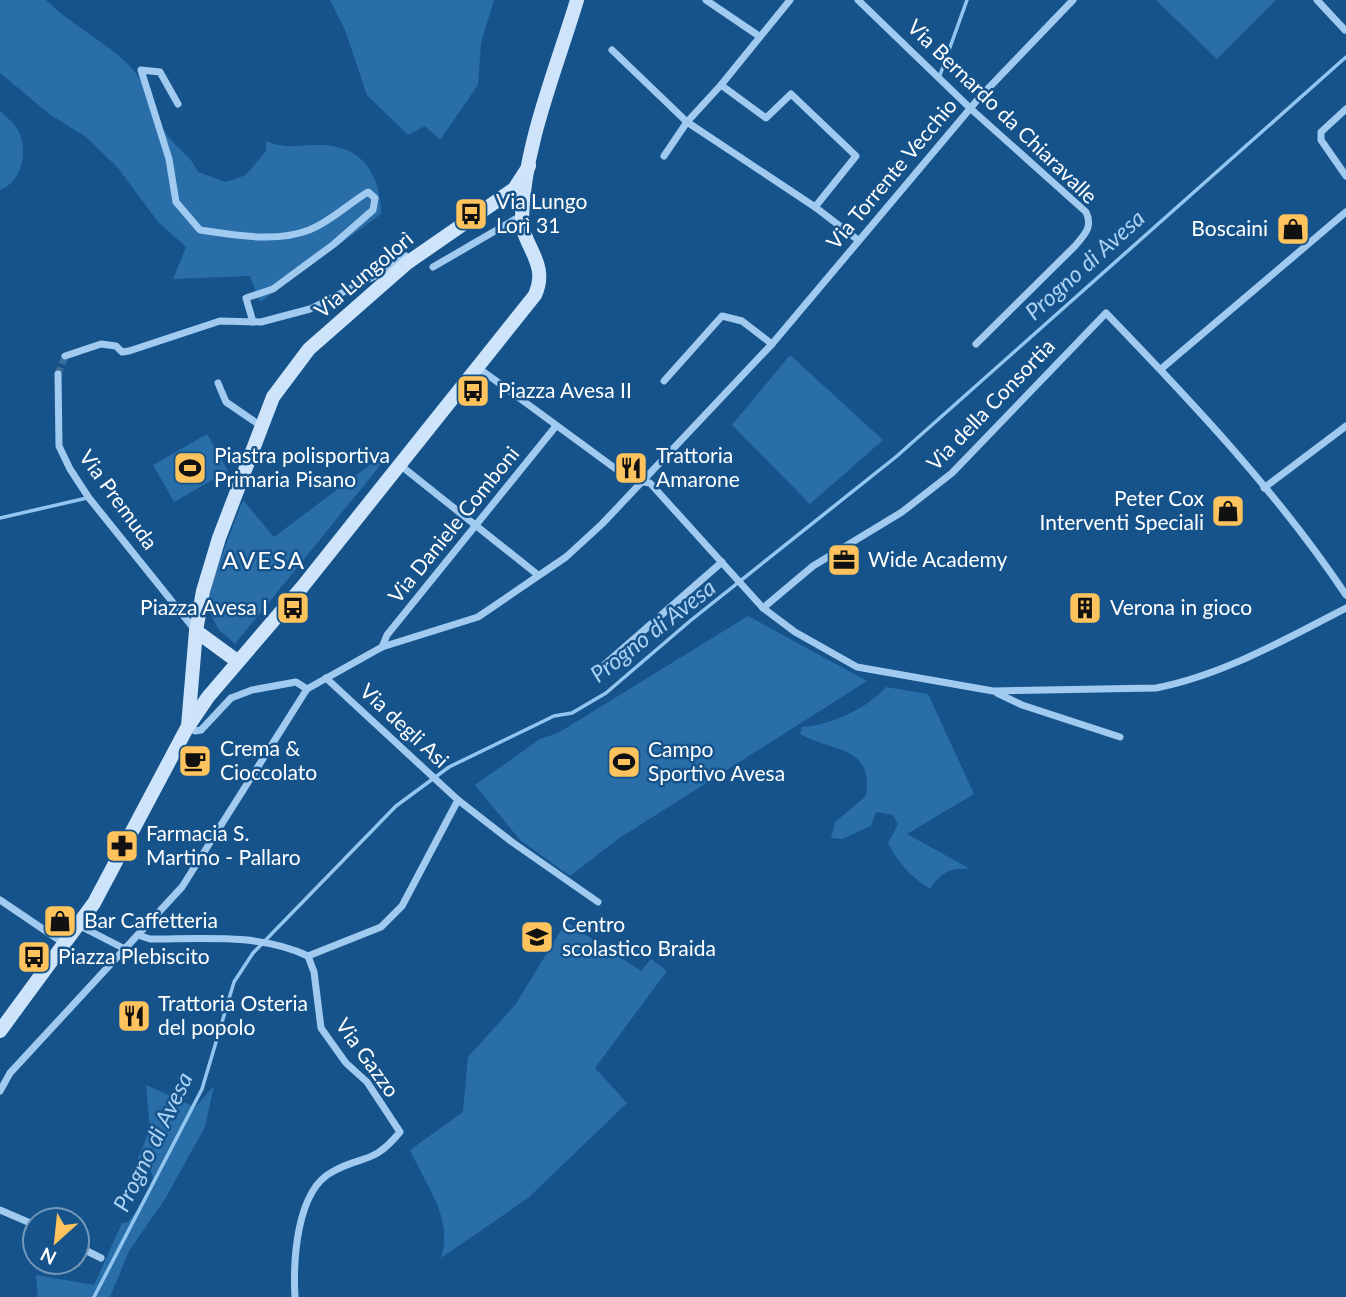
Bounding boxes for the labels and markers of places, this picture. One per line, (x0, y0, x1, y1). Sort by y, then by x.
place label: Via Lungo Lorì 31 (496, 188, 587, 237)
bus stop icon: Via Lungo Lorì 31 (452, 195, 490, 233)
shop icon: Boscaini (1274, 210, 1312, 248)
place label: Boscaini (1191, 215, 1268, 240)
bus stop icon: Piazza Avesa II (454, 372, 492, 410)
place label: Piazza Avesa II (498, 377, 632, 402)
place label: Piastra polisportiva Primaria Pisano (214, 442, 390, 491)
place label: Trattoria Amarone (656, 442, 740, 491)
sports icon: Piastra polisportiva Primaria Pisano (171, 449, 209, 487)
restaurant icon: Trattoria Amarone (612, 449, 650, 487)
place label: Peter Cox Interventi Speciali (1039, 485, 1205, 534)
shop icon: Peter Cox Interventi Speciali (1209, 492, 1247, 530)
office icon: Wide Academy (825, 541, 863, 579)
place label: Wide Academy (868, 546, 1007, 571)
bus stop icon: Piazza Avesa I (274, 589, 312, 627)
building icon: Verona in gioco (1066, 589, 1104, 627)
place label: Piazza Avesa I (140, 594, 268, 619)
place label: Verona in gioco (1110, 594, 1252, 619)
place label: Crema & Cioccolato (220, 735, 317, 784)
place label: Campo Sportivo Avesa (648, 736, 785, 785)
cafe icon: Crema & Cioccolato (176, 742, 214, 780)
sports icon: Campo Sportivo Avesa (605, 743, 643, 781)
place label: Farmacia S. Martino - Pallaro (146, 820, 301, 869)
pharmacy icon: Farmacia S. Martino - Pallaro (103, 827, 141, 865)
shop icon: Bar Caffetteria (41, 902, 79, 940)
place label: Bar Caffetteria (84, 907, 218, 932)
place label: Centro scolastico Braida (562, 911, 716, 960)
school or university icon: Centro scolastico Braida (518, 918, 556, 956)
bus stop icon: Piazza Plebiscito (15, 938, 53, 976)
place label: Piazza Plebiscito (58, 943, 210, 968)
place label: Trattoria Osteria del popolo (158, 990, 308, 1039)
restaurant icon: Trattoria Osteria del popolo (115, 997, 153, 1035)

